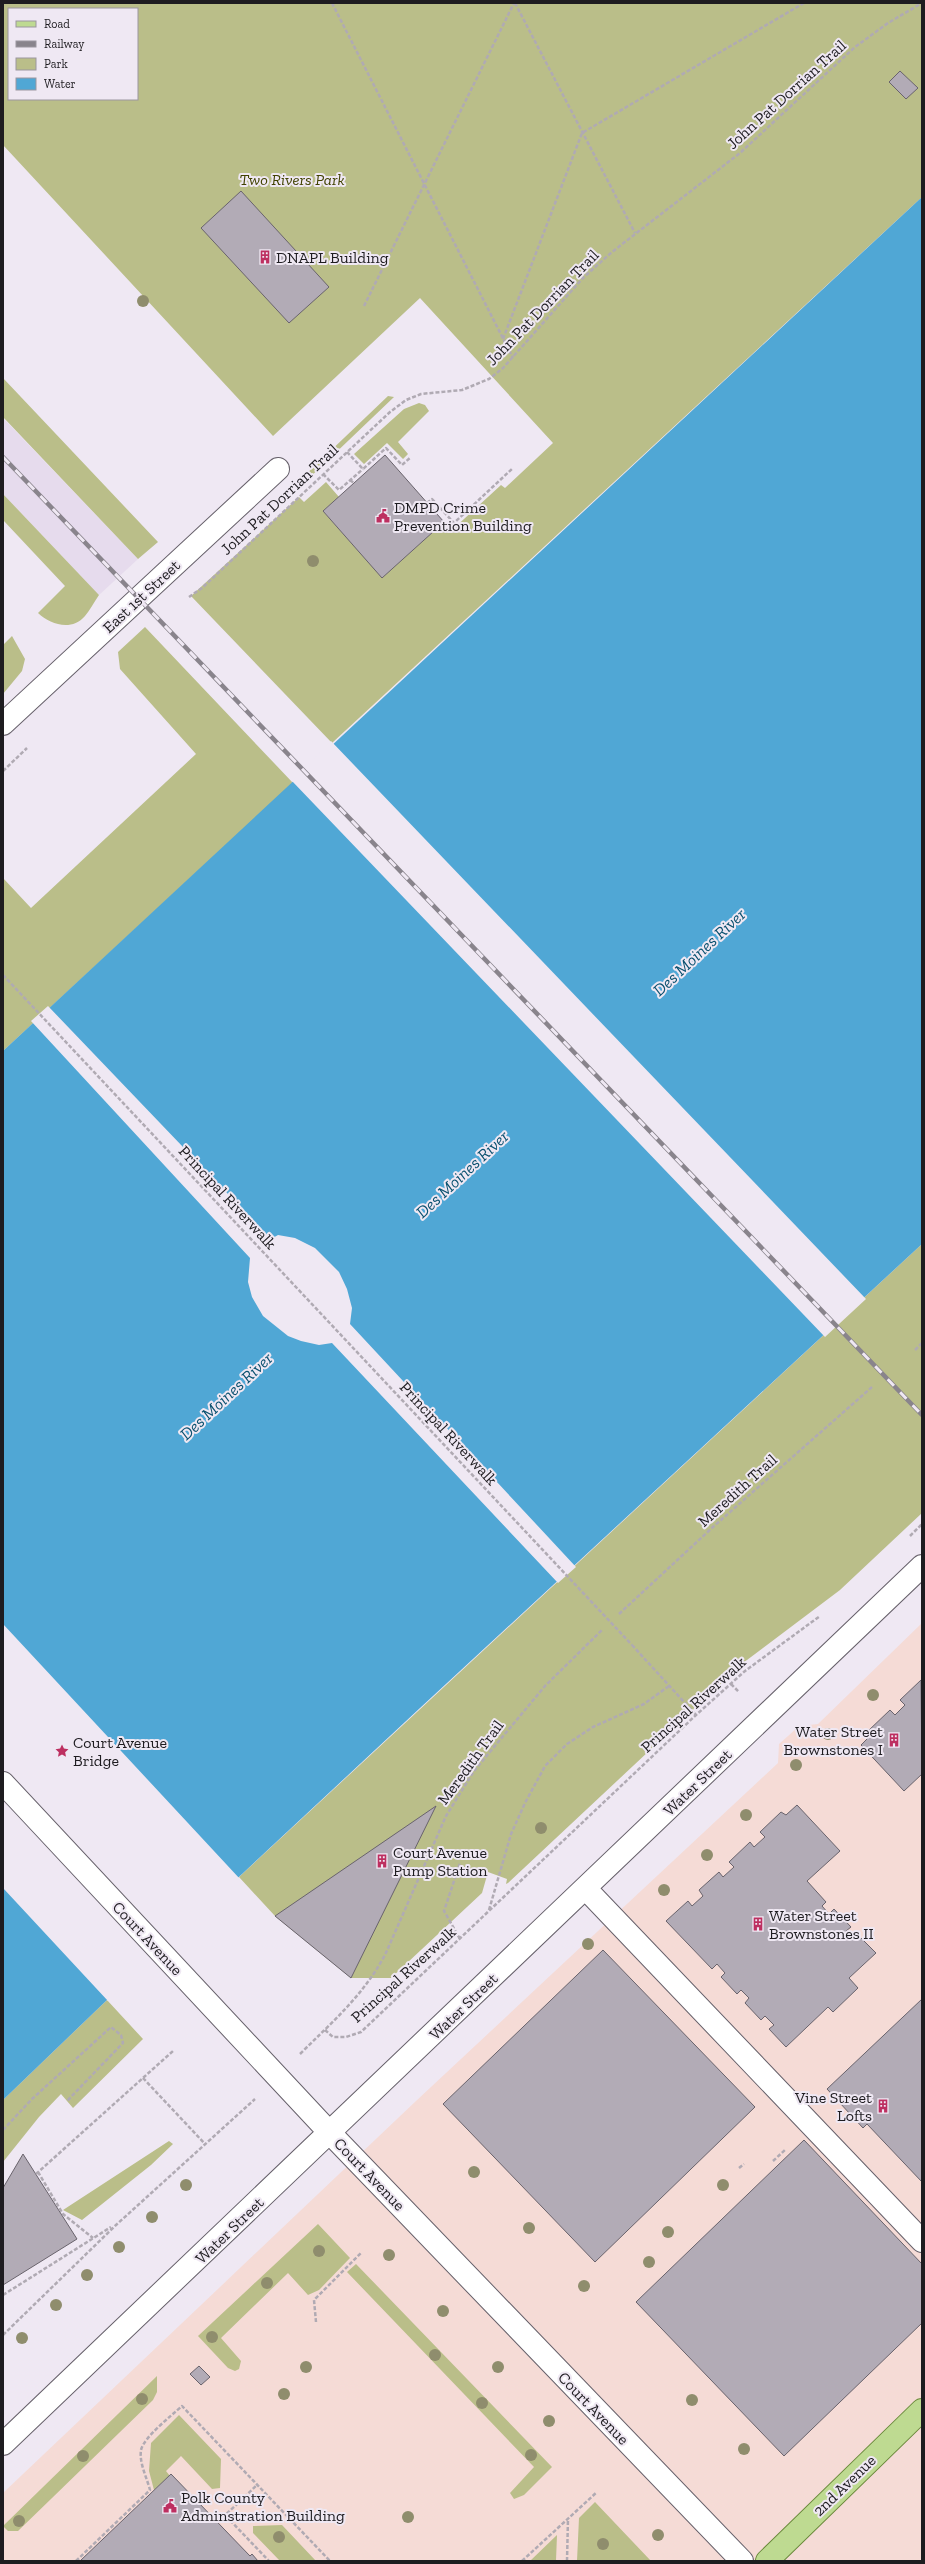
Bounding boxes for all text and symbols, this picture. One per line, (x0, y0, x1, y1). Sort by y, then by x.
legend (8, 8, 138, 100)
text: Road (44, 17, 70, 31)
street label: John Pat Dorrian Trail (723, 36, 850, 153)
text: Railway (44, 37, 85, 51)
text: Park (44, 57, 69, 71)
text: Water (44, 77, 76, 91)
park label: Two Rivers Park (239, 170, 345, 189)
street label: John Pat Dorrian Trail (482, 245, 603, 369)
place label: DNAPL Building (276, 248, 389, 267)
building icon: DNAPL Building (257, 249, 273, 265)
street label: John Pat Dorrian Trail (217, 440, 342, 559)
place label: DMPD Crime Prevention Building (394, 498, 532, 535)
public building icon: DMPD Crime Prevention Building (375, 508, 391, 524)
street label: East 1st Street (99, 556, 184, 637)
water label: Des Moines River (649, 904, 750, 1000)
water label: Des Moines River (412, 1126, 513, 1222)
street label: Principal Riverwalk (175, 1142, 281, 1254)
water label: Des Moines River (176, 1348, 277, 1444)
street label: Principal Riverwalk (396, 1378, 502, 1490)
street label: Meredith Trail (694, 1450, 781, 1531)
street label: Principal Riverwalk (637, 1652, 750, 1756)
street label: Meredith Trail (433, 1716, 507, 1808)
place label: Water Street Brownstones I (784, 1722, 883, 1759)
building icon: Water Street Brownstones I (886, 1732, 902, 1748)
place label: Court Avenue Bridge (73, 1733, 167, 1770)
place icon: Court Avenue Bridge (54, 1743, 70, 1759)
street label: Water Street (659, 1745, 736, 1820)
place label: Court Avenue Pump Station (393, 1843, 488, 1880)
building icon: Court Avenue Pump Station (374, 1853, 390, 1869)
street label: Court Avenue (109, 1897, 187, 1979)
place label: Water Street Brownstones II (769, 1906, 874, 1943)
building icon: Water Street Brownstones II (750, 1916, 766, 1932)
street label: Principal Riverwalk (347, 1922, 460, 2026)
street label: Water Street (425, 1969, 502, 2044)
place label: Vine Street Lofts (794, 2088, 872, 2125)
building icon: Vine Street Lofts (875, 2098, 891, 2114)
street label: Court Avenue (330, 2134, 409, 2215)
street label: Water Street (191, 2193, 268, 2268)
street label: Court Avenue (554, 2368, 633, 2449)
street label: 2nd Avenue (809, 2451, 880, 2520)
place label: Polk County Adminstration Building (181, 2488, 345, 2525)
public building icon: Polk County Adminstration Building (162, 2498, 178, 2514)

